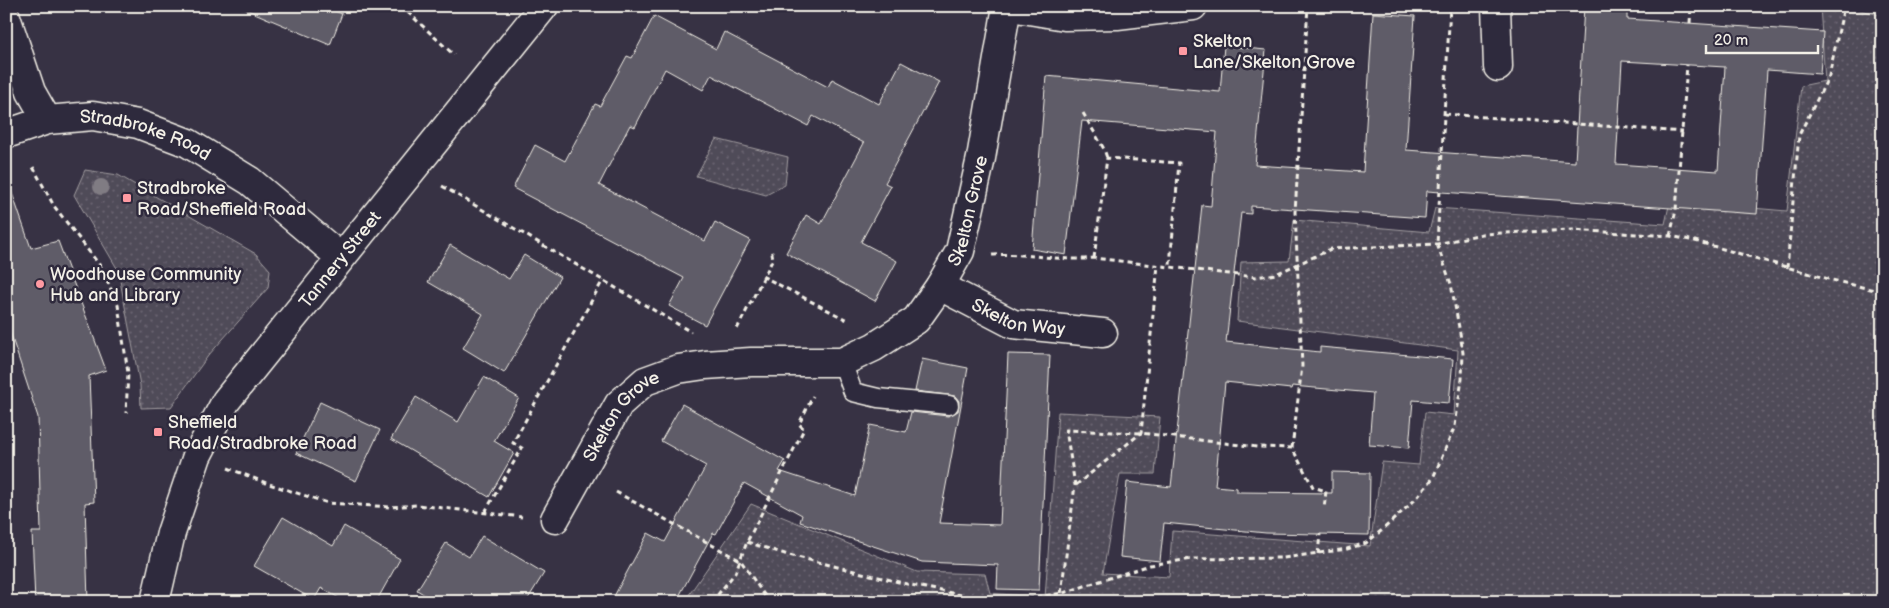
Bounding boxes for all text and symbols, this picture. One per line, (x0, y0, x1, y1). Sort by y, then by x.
scale bar (1706, 22, 1819, 54)
place label: Skelton Lane/Skelton Grove (1193, 31, 1355, 73)
text: 20 m (1714, 31, 1748, 50)
marker: Skelton Lane/Skelton Grove (1177, 45, 1189, 57)
street label: Stradbroke Road (79, 106, 214, 165)
street label: Skelton Grove (944, 153, 992, 270)
place label: Stradbroke Road/Sheffield Road (137, 178, 306, 220)
marker: Stradbroke Road/Sheffield Road (121, 192, 133, 204)
street label: Tannery Street (295, 207, 386, 312)
place label: Woodhouse Community Hub and Library (50, 264, 242, 306)
marker: Woodhouse Community Hub and Library (34, 278, 46, 290)
street label: Skelton Way (968, 294, 1067, 340)
street label: Skelton Grove (579, 367, 663, 465)
place label: Sheffield Road/Stradbroke Road (168, 412, 357, 454)
marker: Sheffield Road/Stradbroke Road (152, 426, 164, 438)

